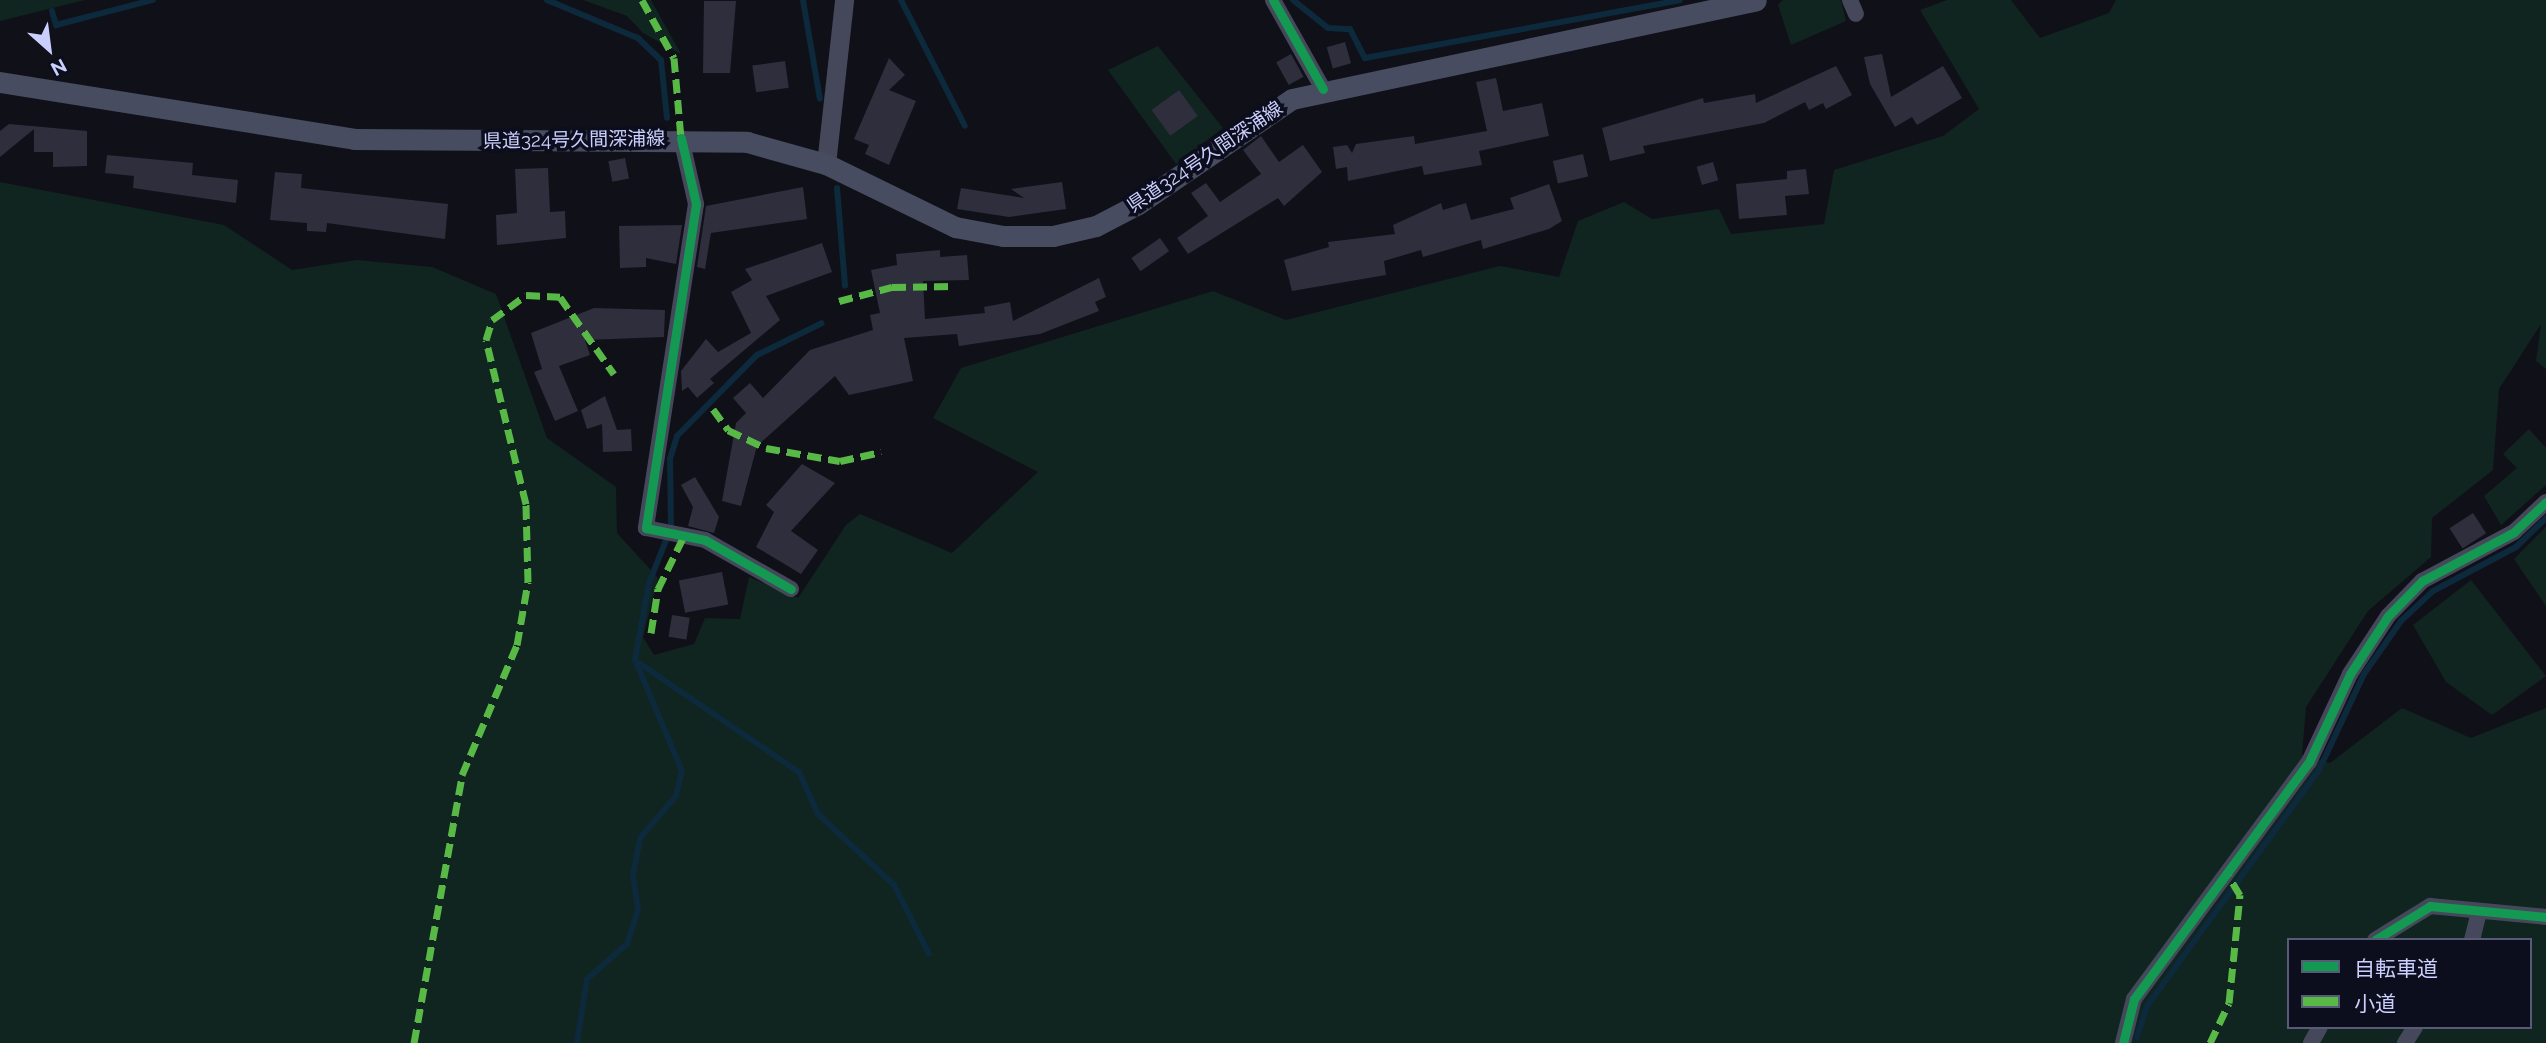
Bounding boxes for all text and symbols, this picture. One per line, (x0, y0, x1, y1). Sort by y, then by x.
north arrow (14, 14, 84, 84)
text: N (47, 54, 70, 81)
street label: 県道324号久間深浦線 (1123, 97, 1287, 217)
street label: 県道324号久間深浦線 (483, 127, 665, 153)
legend (2287, 938, 2532, 1029)
text: 自転車道 (2354, 956, 2438, 981)
text: 小道 (2354, 991, 2396, 1016)

